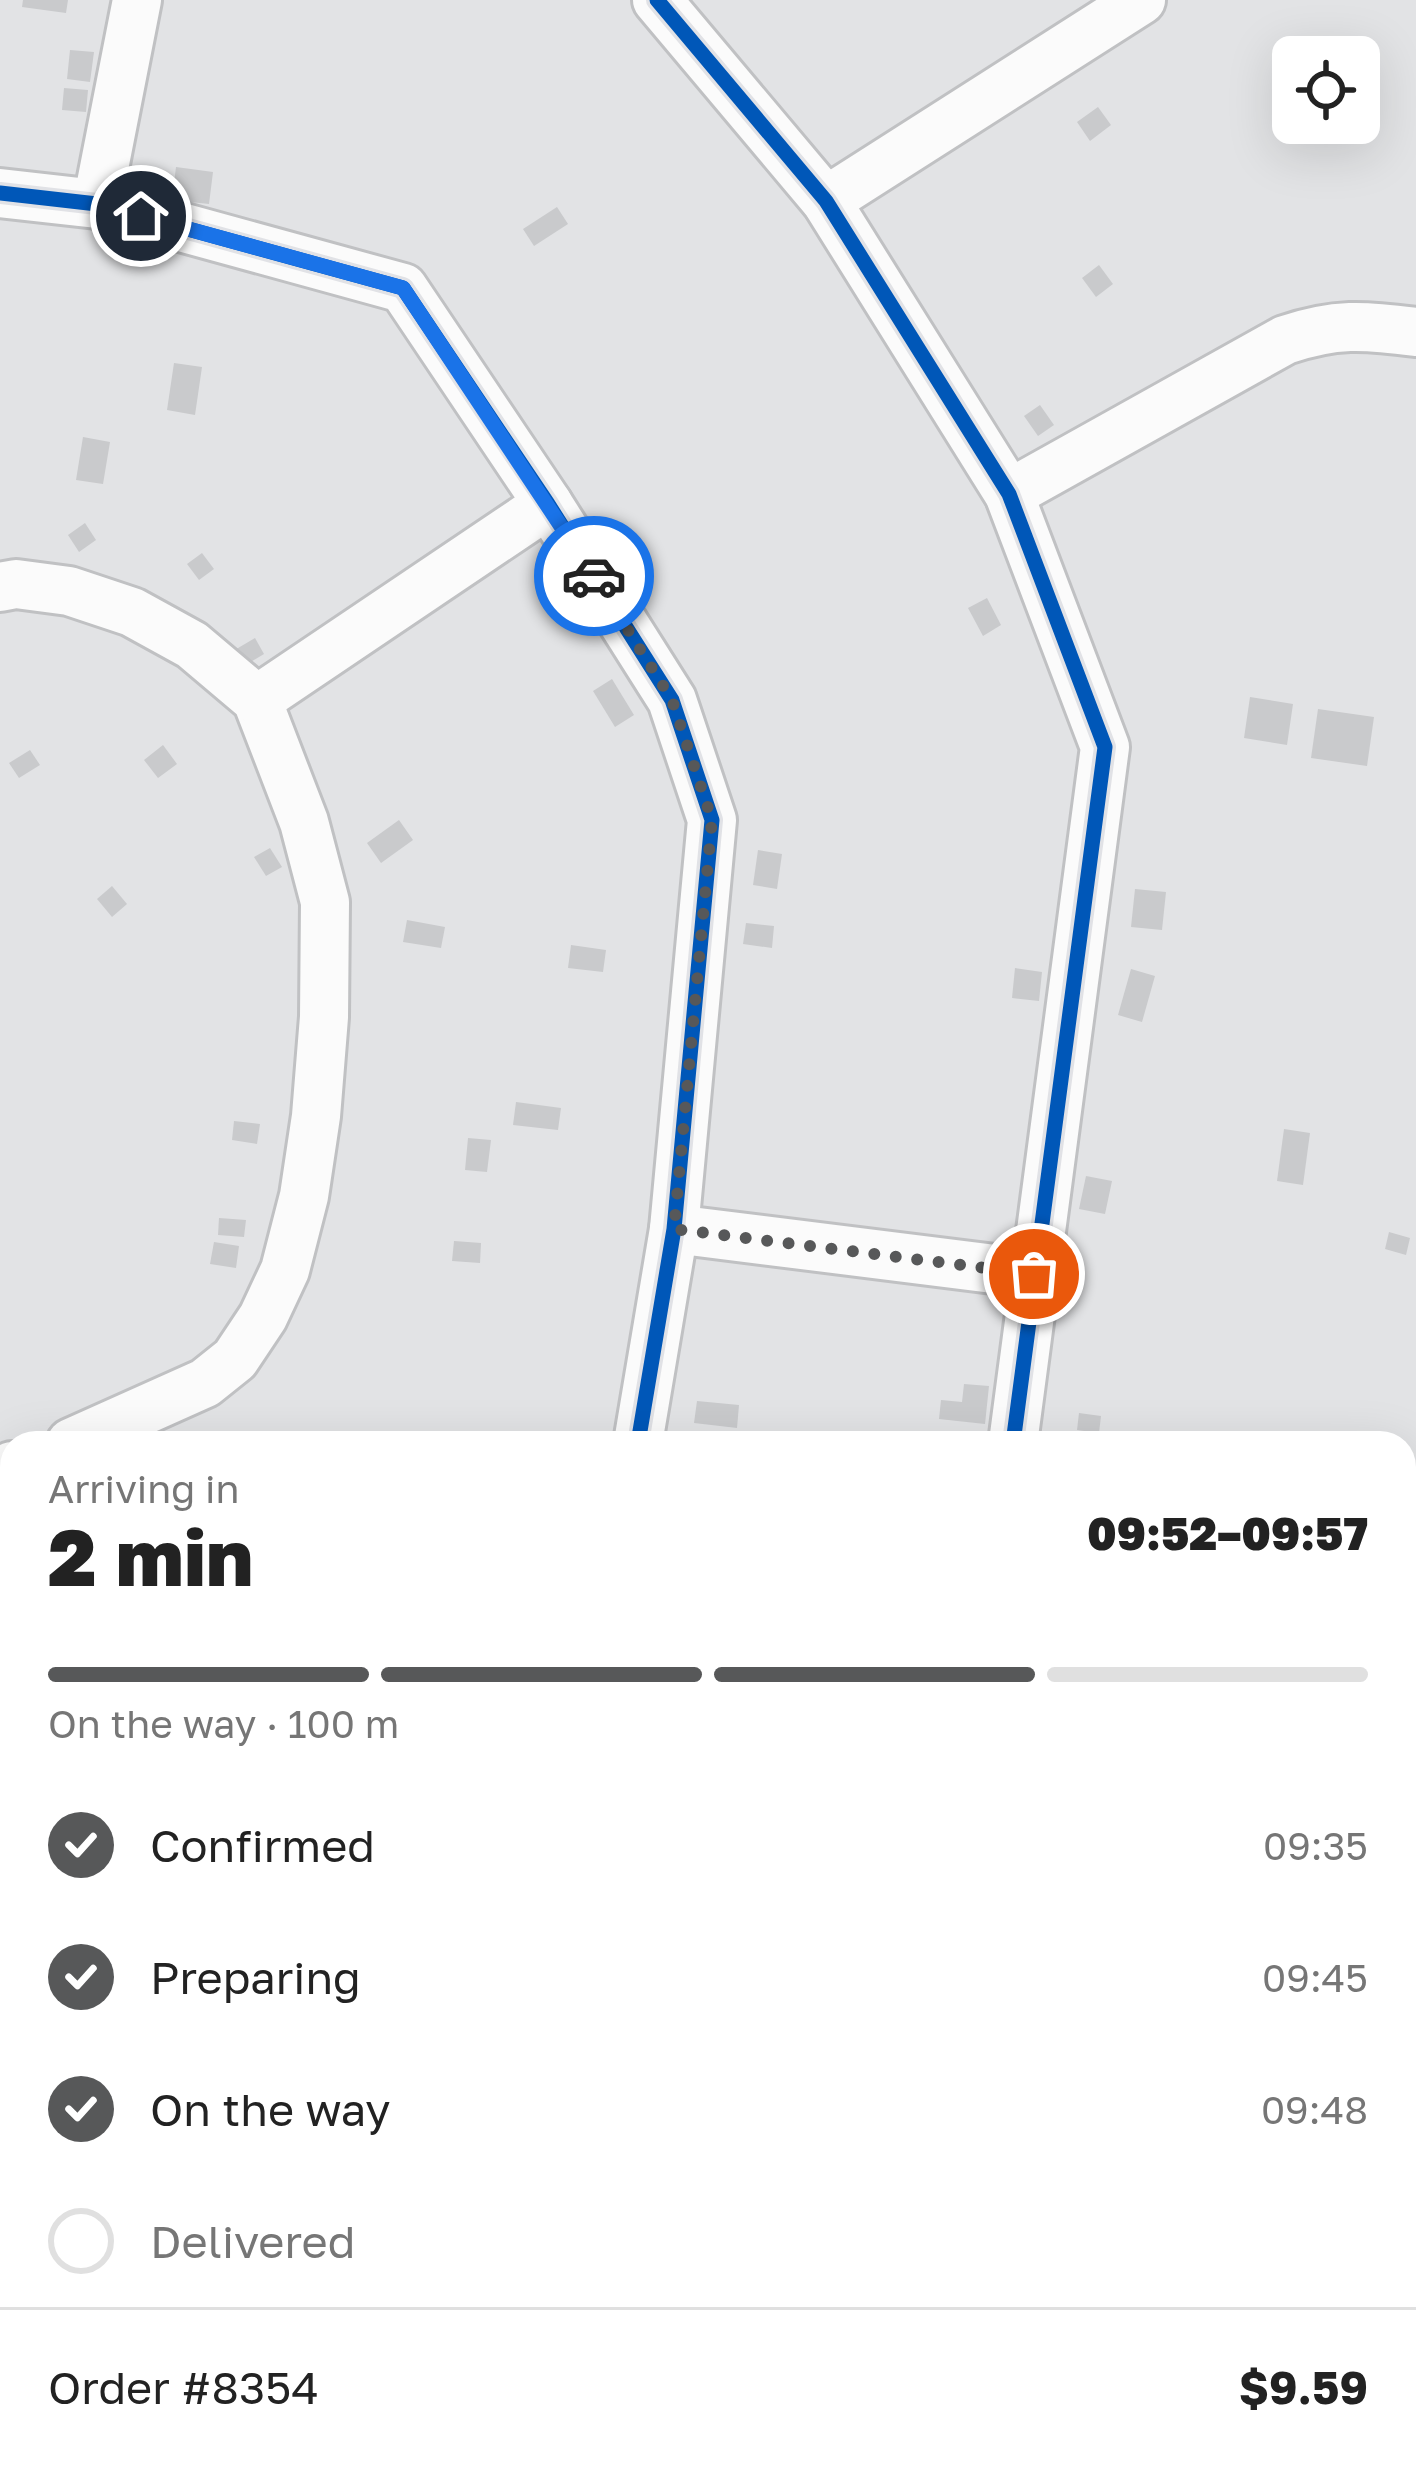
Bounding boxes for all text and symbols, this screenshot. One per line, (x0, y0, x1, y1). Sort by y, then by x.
map controls (1272, 36, 1380, 144)
button: locate (1272, 36, 1380, 144)
pin (90, 165, 192, 267)
icon: home (108, 183, 174, 249)
courier (534, 516, 654, 636)
icon: car (561, 543, 627, 609)
pin (983, 1223, 1085, 1325)
icon: bag (1001, 1241, 1067, 1307)
text: Arriving in (48, 1465, 239, 1512)
text: 09:52–09:57 (1087, 1506, 1368, 1560)
text: 2 min (48, 1510, 253, 1603)
text: On the way · 100 m (48, 1700, 399, 1747)
icon: check (48, 1812, 114, 1878)
text: Confirmed (150, 1818, 375, 1872)
text: 09:35 (1263, 1822, 1368, 1869)
icon: check (48, 1944, 114, 2010)
text: Preparing (150, 1950, 361, 2004)
text: 09:45 (1262, 1954, 1368, 2001)
icon: check (48, 2076, 114, 2142)
text: On the way (150, 2082, 391, 2136)
text: 09:48 (1261, 2086, 1368, 2133)
text: Delivered (150, 2214, 355, 2268)
text: Order #8354 (48, 2360, 319, 2414)
text: $9.59 (1239, 2360, 1368, 2414)

